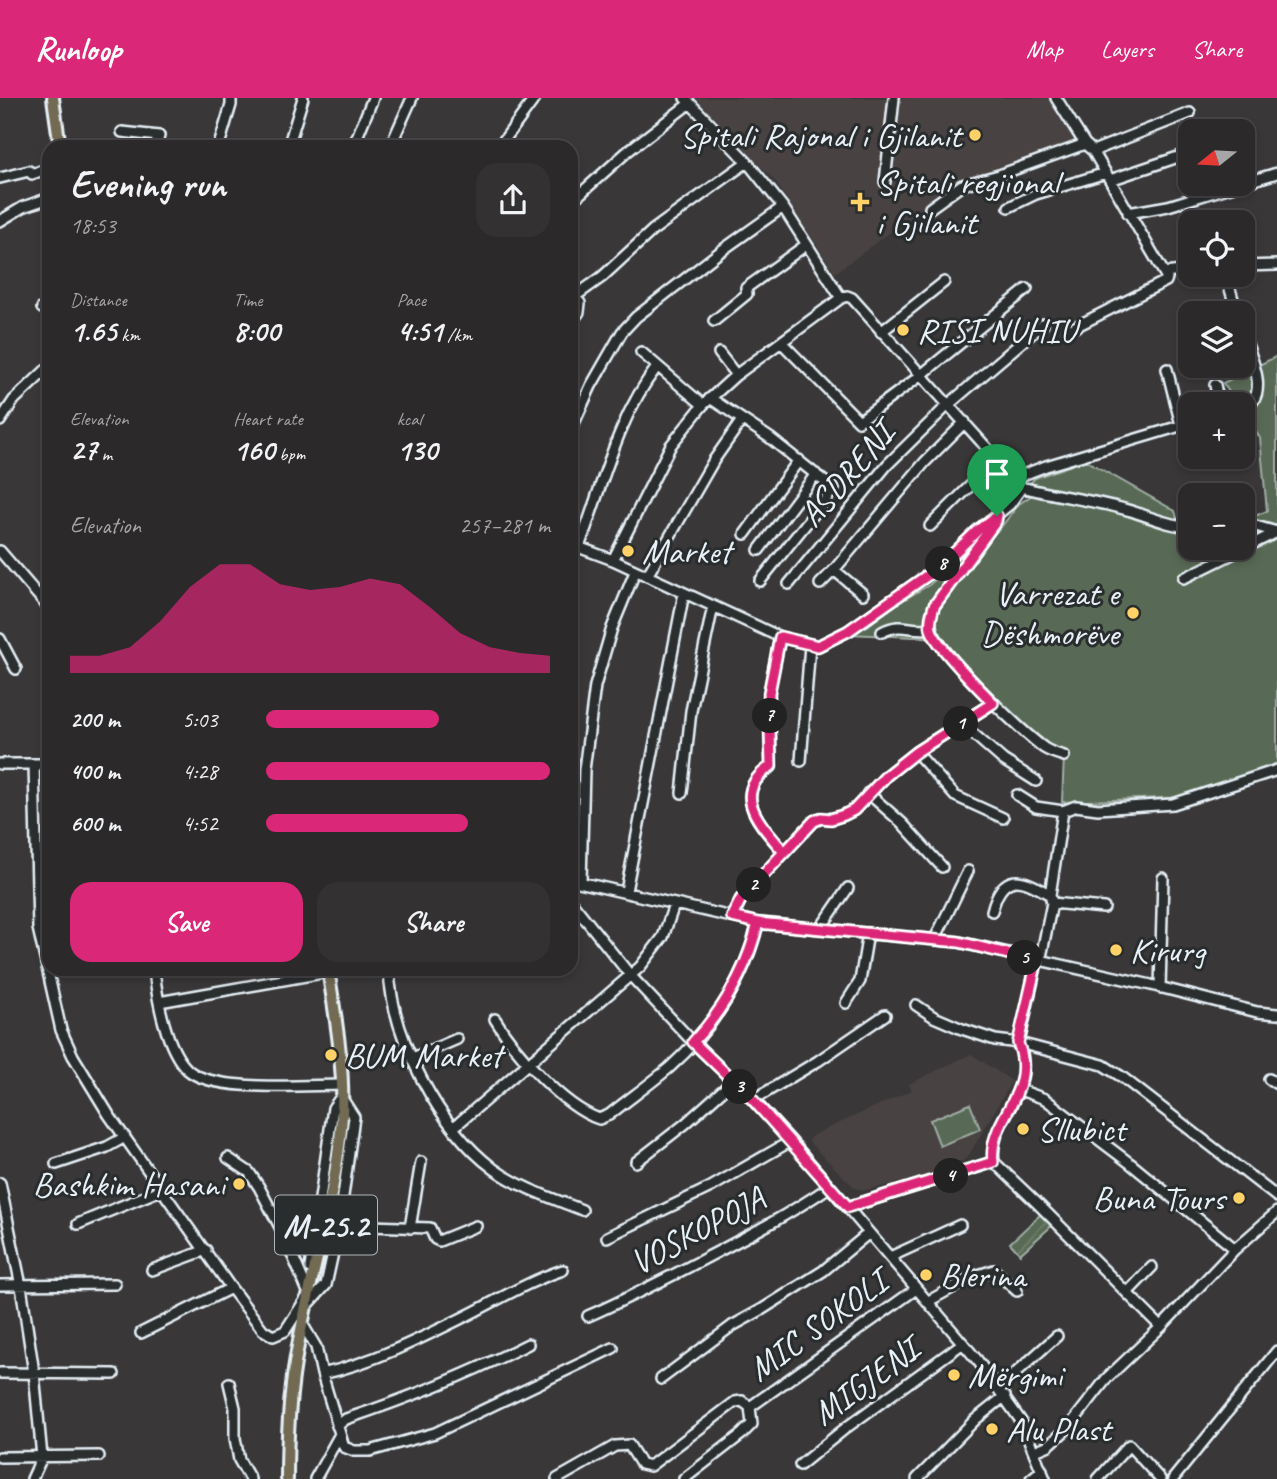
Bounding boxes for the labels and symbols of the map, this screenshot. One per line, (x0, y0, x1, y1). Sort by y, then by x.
place label: Spitali Rajonal i Gjilanit (680, 113, 964, 158)
north arrow (1178, 119, 1255, 196)
marker: Spitali Rajonal i Gjilanit (967, 127, 983, 143)
place label: Spitali regjional i Gjilanit (876, 160, 1065, 245)
marker: Spitali regjional i Gjilanit (850, 192, 870, 212)
place label: RISI NUHIU (917, 308, 1081, 353)
marker: RISI NUHIU (895, 322, 911, 338)
street label: ASDRENI (789, 407, 909, 536)
pin (967, 444, 1027, 516)
place label: Market (642, 529, 735, 574)
marker: Market (620, 543, 636, 559)
pin: 8 (926, 546, 960, 582)
place label: Varrezat e Dëshmorëve (981, 571, 1122, 656)
marker: Varrezat e Dëshmorëve (1125, 605, 1141, 621)
pin: 7 (752, 698, 788, 734)
pin: 1 (944, 706, 978, 742)
pin: 2 (736, 868, 772, 902)
place label: Kirurg (1130, 928, 1207, 973)
pin: 5 (1007, 940, 1042, 976)
marker: Kirurg (1108, 942, 1124, 958)
place label: BUM Market (345, 1033, 506, 1078)
marker: BUM Market (323, 1047, 339, 1063)
pin: 3 (722, 1070, 758, 1104)
place label: Sllubict (1037, 1107, 1129, 1152)
marker: Sllubict (1015, 1121, 1031, 1137)
pin: 4 (934, 1158, 968, 1194)
place label: Bashkim Hasani (33, 1162, 229, 1207)
marker: Bashkim Hasani (231, 1176, 247, 1192)
street label: VOSKOPOJA (622, 1176, 774, 1285)
place label: Buna Tours (1093, 1176, 1228, 1221)
marker: Buna Tours (1231, 1190, 1247, 1206)
road number: M-25.2 (275, 1196, 377, 1254)
place label: Blerina (940, 1253, 1028, 1298)
street label: MIC SOKOLI (739, 1255, 902, 1391)
marker: Blerina (918, 1267, 934, 1283)
street label: MIGJENI (803, 1323, 933, 1435)
place label: Mërgimi (968, 1353, 1067, 1398)
marker: Mërgimi (946, 1367, 962, 1383)
place label: Alu Plast (1006, 1407, 1114, 1452)
marker: Alu Plast (984, 1421, 1000, 1437)

